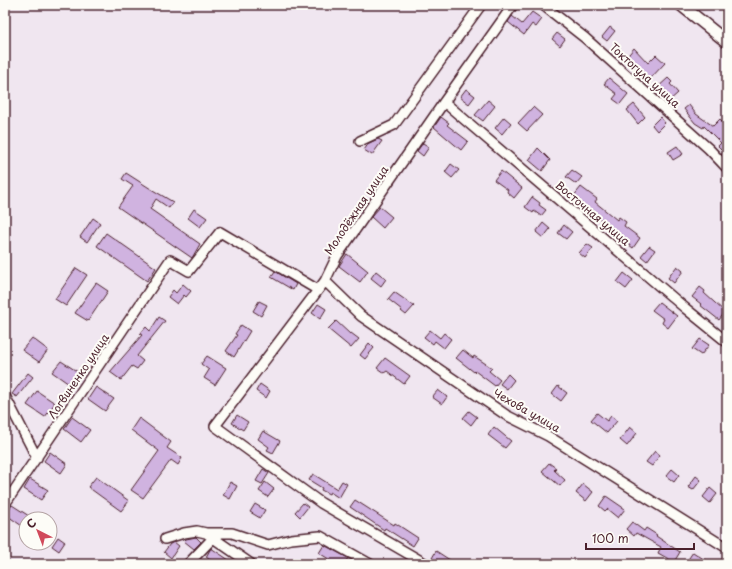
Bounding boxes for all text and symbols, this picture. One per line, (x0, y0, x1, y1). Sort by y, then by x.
street label: Токтогула улица (606, 39, 684, 111)
street label: Молодёжная улица (320, 162, 392, 258)
street label: Восточная улица (552, 177, 634, 249)
street label: Логвиненко улица (43, 330, 113, 422)
street label: Чехова улица (490, 384, 564, 436)
north arrow (18, 511, 58, 551)
text: С (22, 514, 40, 532)
scale bar (586, 525, 694, 551)
text: 100 m (592, 529, 629, 547)

